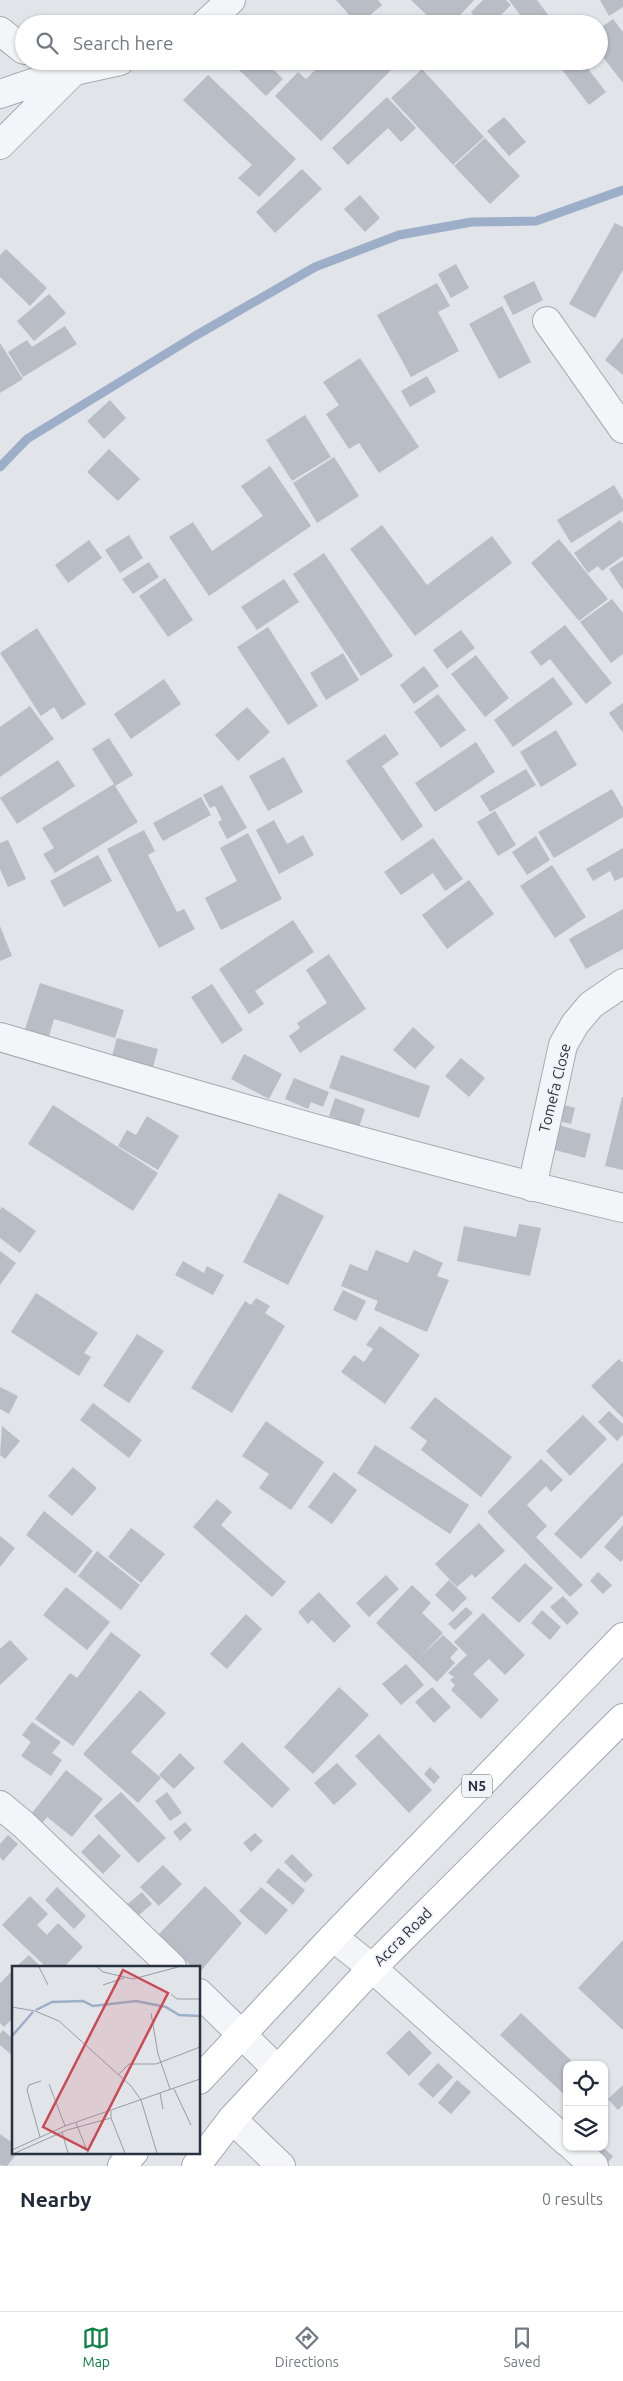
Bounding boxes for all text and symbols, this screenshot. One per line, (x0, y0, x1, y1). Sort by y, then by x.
search box (15, 15, 608, 70)
icon: search (33, 29, 61, 57)
text: Search here (73, 32, 173, 54)
street label: Tomefa Close (535, 1042, 574, 1134)
road number: N5 (462, 1774, 492, 1798)
street label: Accra Road (370, 1904, 435, 1969)
inset map (12, 1966, 200, 2154)
map controls (563, 2061, 608, 2151)
button: locate (563, 2061, 608, 2106)
button: layers (563, 2106, 608, 2151)
text: Nearby (20, 2187, 91, 2211)
text: 0 results (542, 2190, 603, 2208)
tab: Map (82, 2324, 110, 2370)
tab: Directions (275, 2324, 339, 2370)
tab: Saved (503, 2324, 541, 2370)

